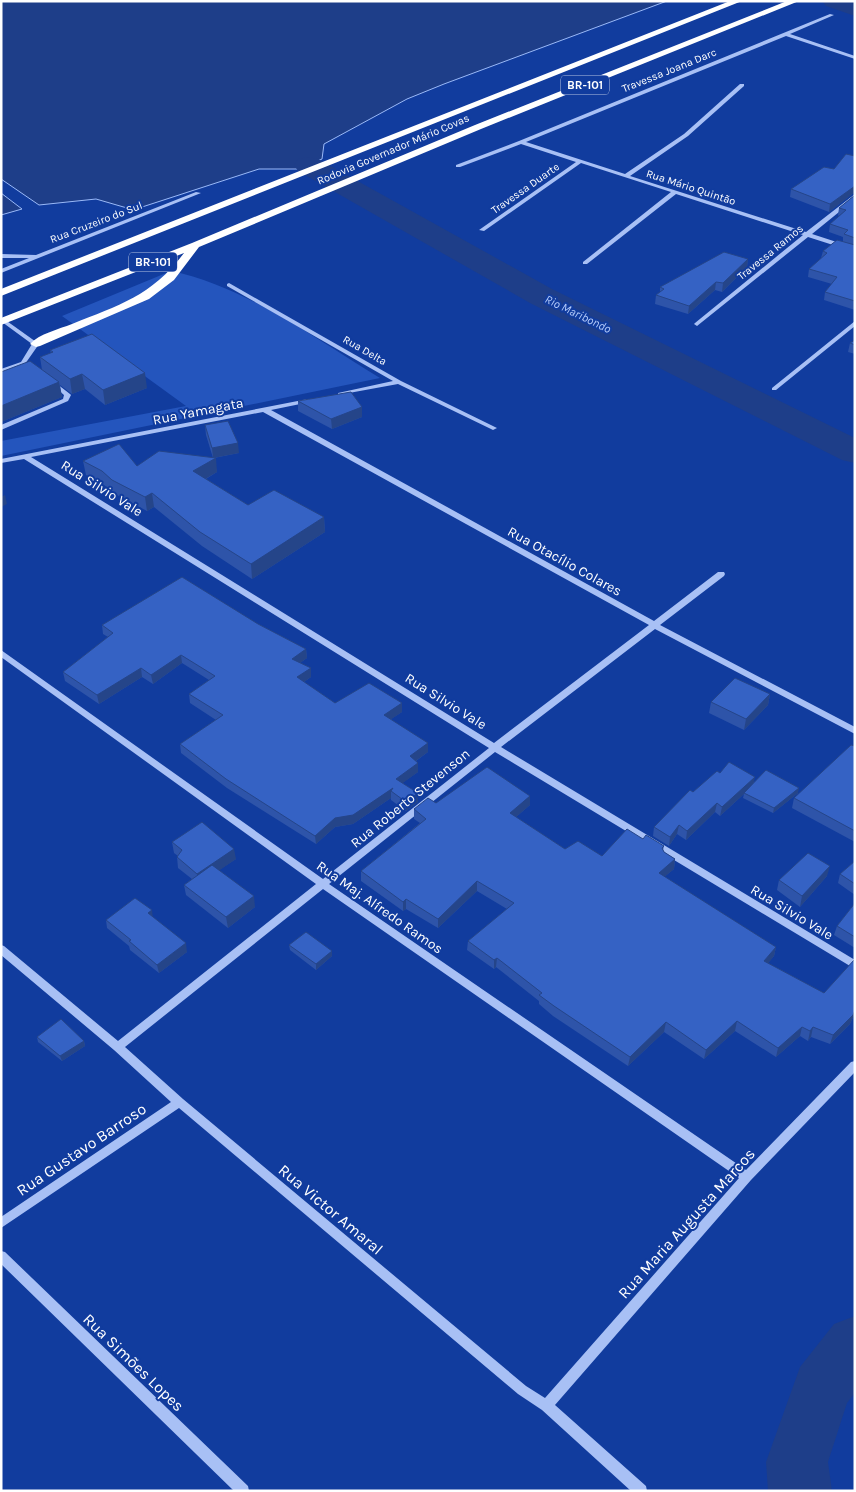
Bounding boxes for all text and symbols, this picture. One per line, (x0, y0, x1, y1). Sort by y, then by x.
street label: Travessa Joana Darc (620, 45, 719, 95)
road number: BR-101 (561, 76, 609, 94)
street label: Rodovia Governador Mário Covas (315, 111, 472, 188)
street label: Travessa Duarte (489, 160, 562, 217)
street label: Rua Mário Quintão (644, 167, 737, 208)
street label: Rua Cruzeiro do Sul (48, 199, 144, 246)
street label: Travessa Ramos (735, 222, 806, 283)
road number: BR-101 (129, 252, 177, 272)
water label: Rio Maribondo (543, 292, 613, 336)
street label: Rua Delta (341, 333, 389, 368)
street label: Rua Yamagata (151, 394, 245, 429)
street label: Rua Silvio Vale (58, 457, 146, 520)
street label: Rua Otacílio Colares (505, 523, 625, 600)
street label: Rua Silvio Vale (402, 670, 490, 733)
street label: Rua Roberto Stevenson (347, 745, 473, 852)
street label: Rua Maj. Alfredo Ramos (313, 857, 446, 958)
street label: Rua Silvio Vale (747, 881, 836, 944)
street label: Rua Gustavo Barroso (13, 1099, 150, 1200)
street label: Rua Maria Augusta Marcos (614, 1144, 759, 1302)
street label: Rua Victor Amaral (275, 1160, 387, 1259)
street label: Rua Simões Lopes (79, 1309, 188, 1415)

